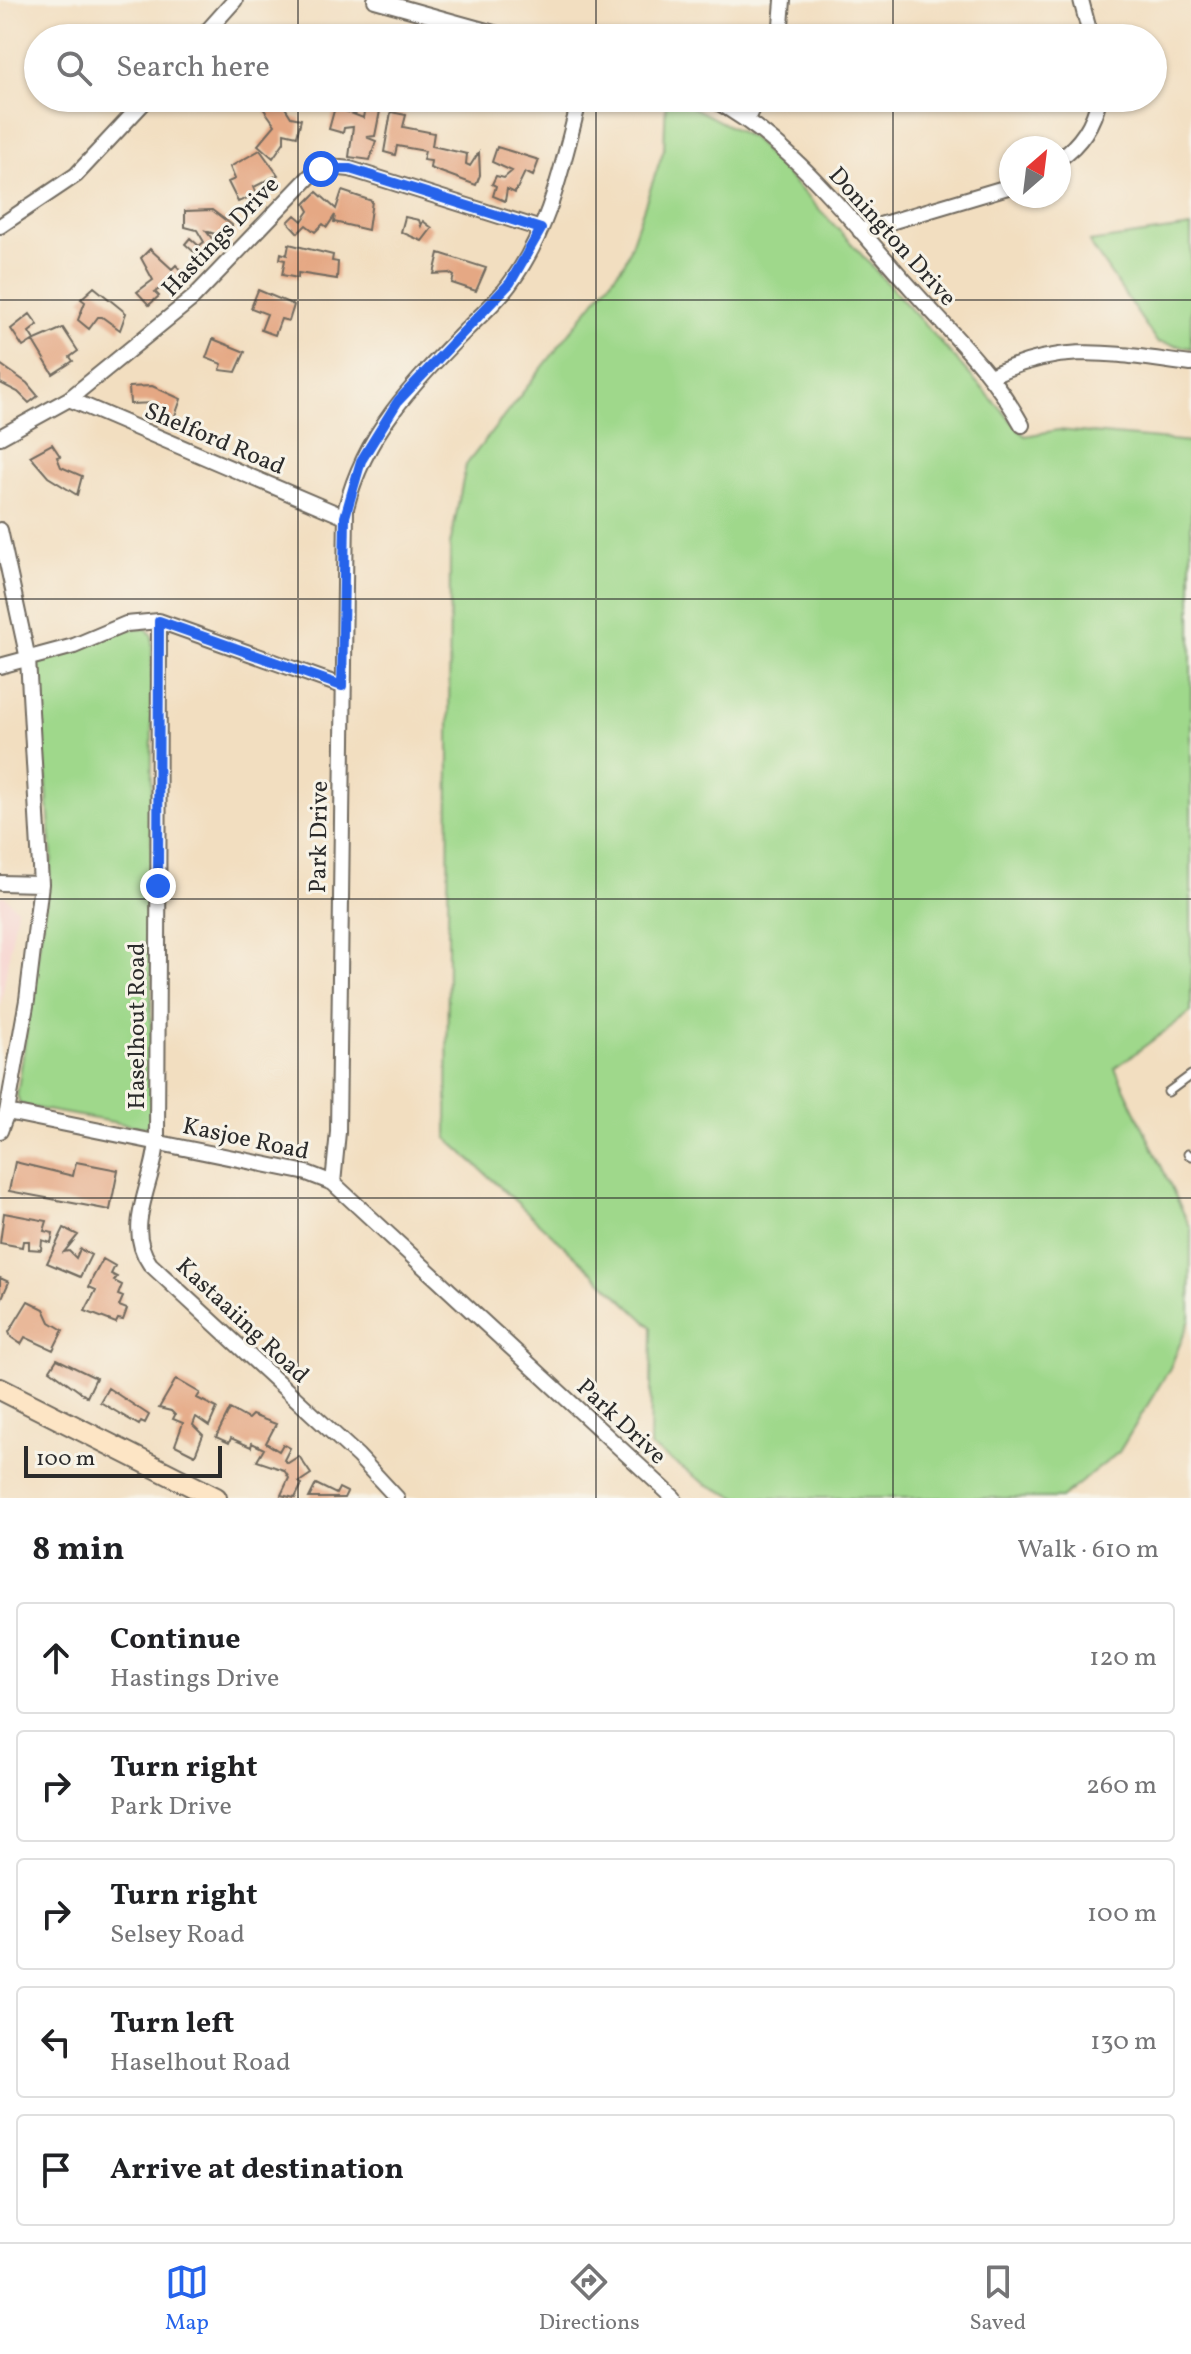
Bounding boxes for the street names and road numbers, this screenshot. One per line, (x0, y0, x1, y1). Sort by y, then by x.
street label: Donington Drive (820, 160, 963, 315)
street label: Hastings Drive (155, 169, 288, 305)
street label: Shelford Road (139, 395, 290, 485)
street label: Park Drive (302, 781, 338, 894)
street label: Haselhout Road (121, 943, 155, 1109)
street label: Kasjoe Road (179, 1110, 312, 1170)
street label: Kastaaiing Road (168, 1251, 316, 1392)
street label: Park Drive (568, 1372, 673, 1473)

